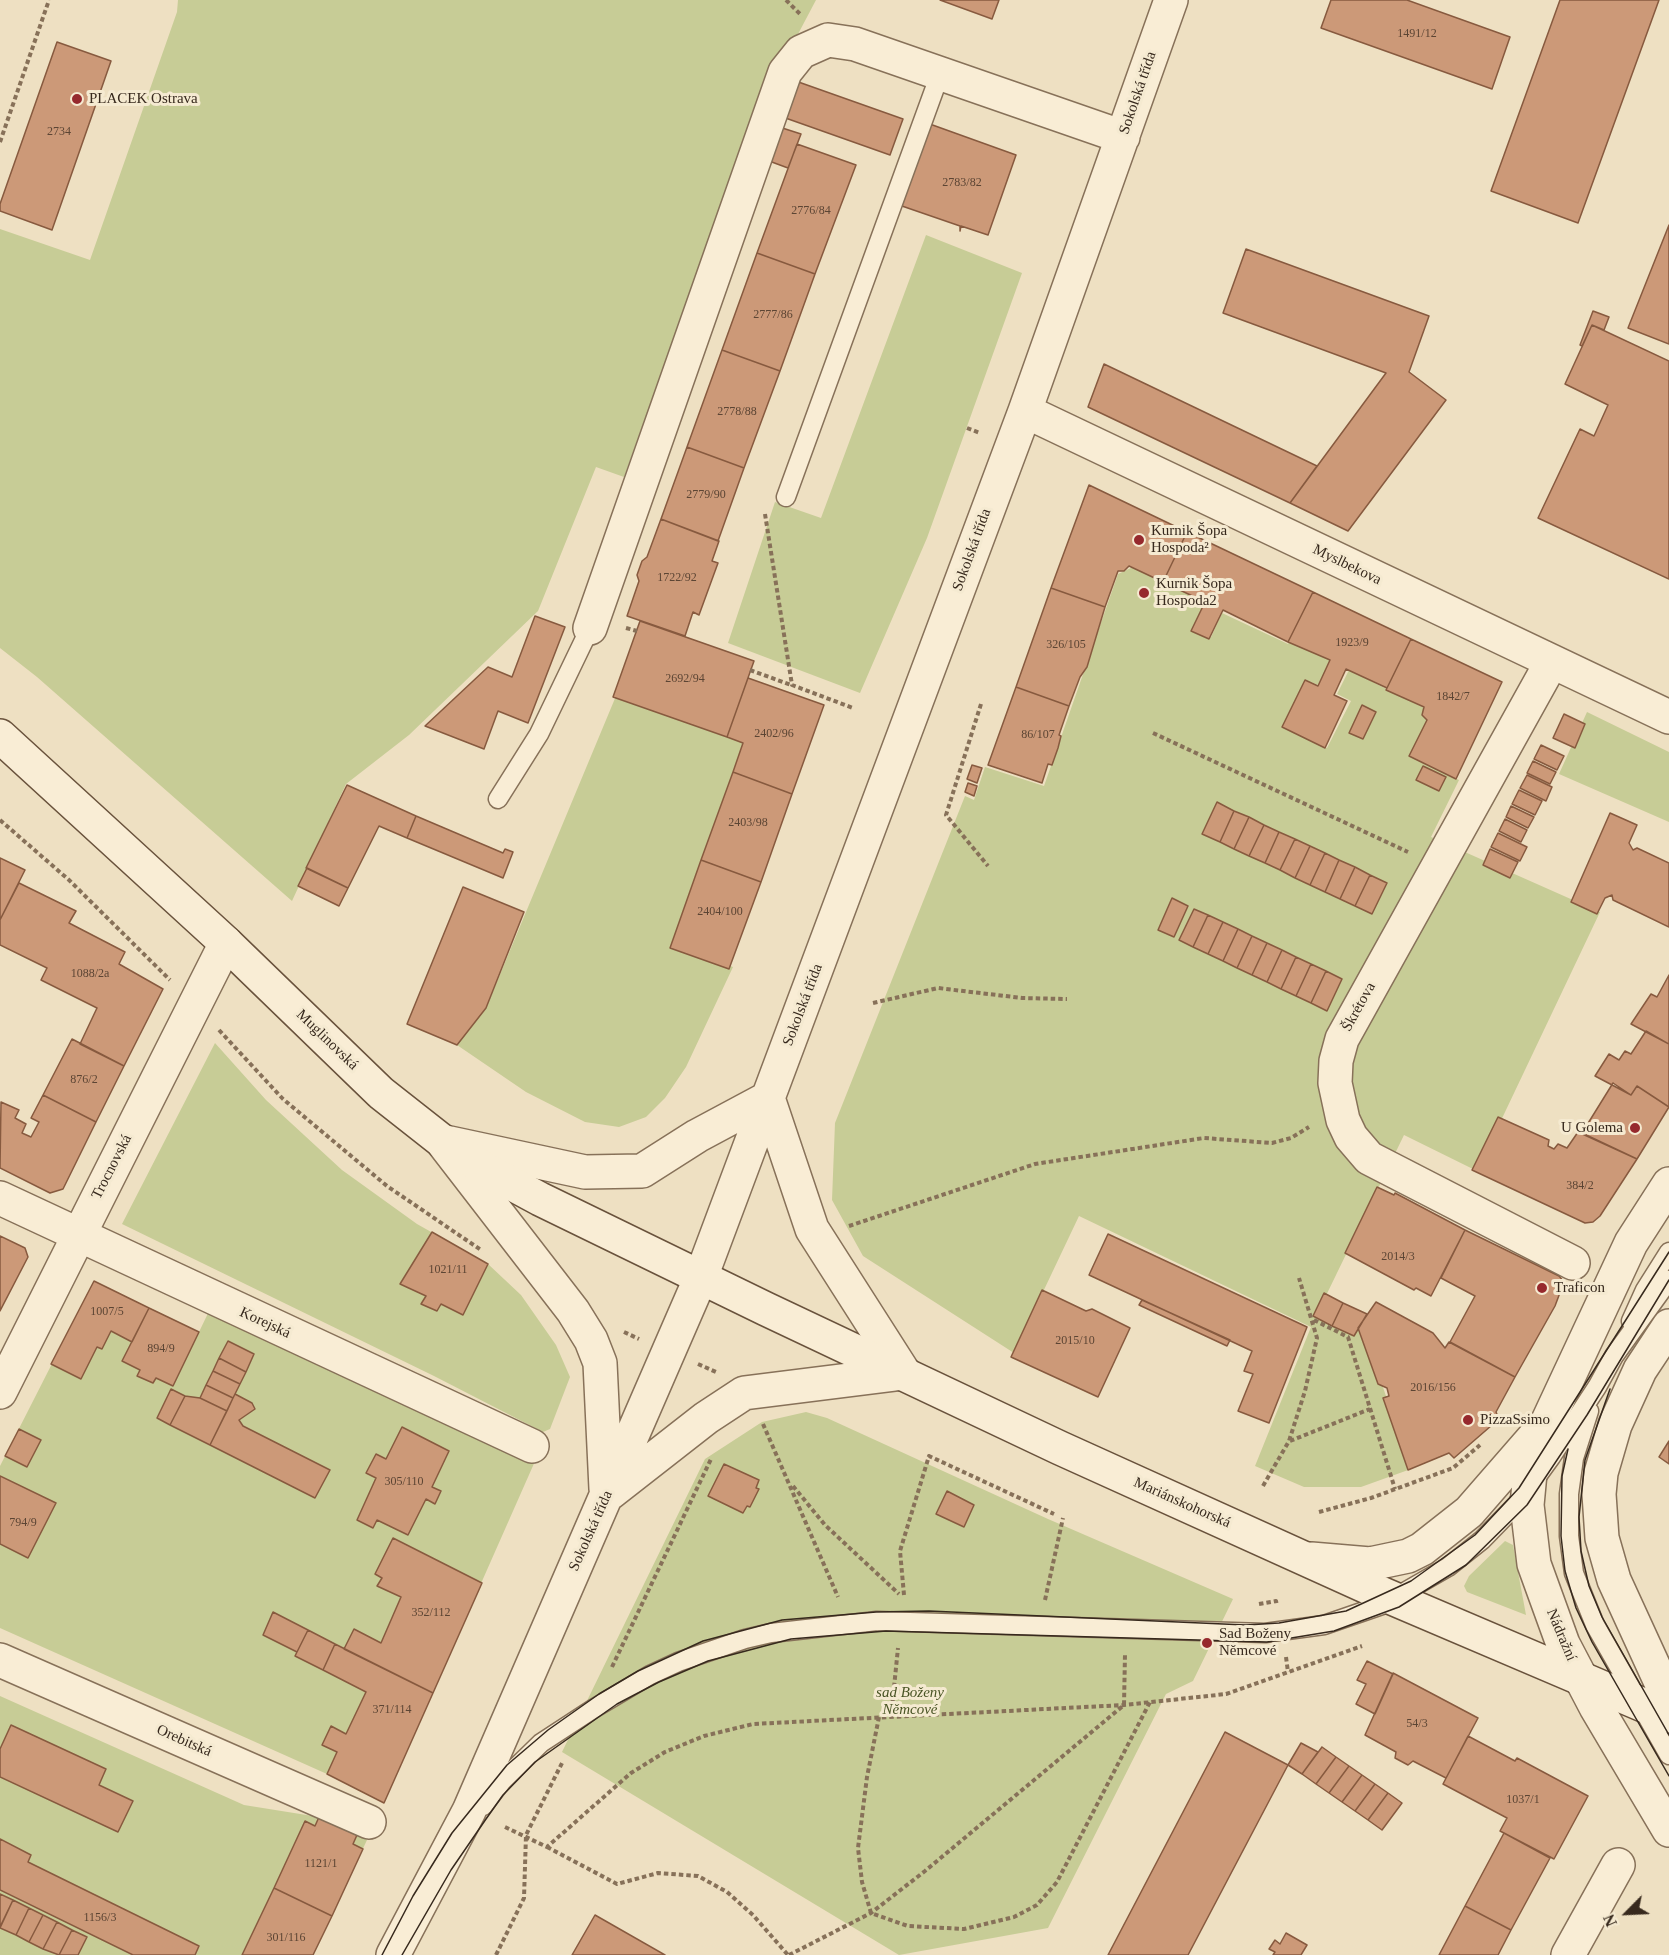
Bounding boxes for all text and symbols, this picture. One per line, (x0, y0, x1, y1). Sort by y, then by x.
house number: 1491/12 (1397, 27, 1437, 41)
street label: Sokolská třída (1115, 49, 1161, 137)
place label: PLACEK Ostrava (89, 90, 198, 108)
marker: PLACEK Ostrava (70, 92, 84, 106)
house number: 2734 (47, 125, 71, 139)
house number: 2783/82 (942, 176, 982, 190)
house number: 2776/84 (791, 204, 831, 218)
house number: 2777/86 (753, 308, 793, 322)
house number: 2778/88 (717, 405, 757, 419)
house number: 2779/90 (686, 488, 726, 502)
street label: Sokolská třída (949, 506, 995, 594)
place label: Kurnik Šopa Hospoda² (1151, 522, 1227, 557)
marker: Kurnik Šopa Hospoda² (1132, 533, 1146, 547)
street label: Myslbekova (1310, 541, 1384, 589)
house number: 1722/92 (657, 571, 697, 585)
place label: Kurnik Šopa Hospoda2 (1156, 575, 1232, 610)
marker: Kurnik Šopa Hospoda2 (1137, 586, 1151, 600)
house number: 1923/9 (1335, 636, 1369, 650)
house number: 326/105 (1046, 638, 1086, 652)
house number: 2692/94 (665, 672, 705, 686)
house number: 1842/7 (1436, 690, 1470, 704)
house number: 2402/96 (754, 727, 794, 741)
house number: 86/107 (1021, 728, 1055, 742)
house number: 2403/98 (728, 816, 768, 830)
house number: 2404/100 (697, 905, 743, 919)
street label: Sokolská třída (779, 962, 827, 1048)
house number: 1088/2a (71, 967, 109, 981)
street label: Škrétova (1338, 979, 1380, 1035)
street label: Muglinovská (292, 1006, 362, 1074)
house number: 876/2 (70, 1073, 98, 1087)
place label: U Golema (1561, 1119, 1623, 1137)
marker: U Golema (1628, 1121, 1642, 1135)
street label: Trocnovská (88, 1132, 136, 1202)
house number: 384/2 (1566, 1179, 1594, 1193)
house number: 2014/3 (1381, 1250, 1415, 1264)
house number: 1021/11 (429, 1263, 467, 1277)
place label: Traficon (1554, 1279, 1605, 1297)
marker: Traficon (1535, 1281, 1549, 1295)
street label: Korejská (237, 1303, 293, 1343)
house number: 1007/5 (90, 1305, 124, 1319)
house number: 2015/10 (1055, 1334, 1095, 1348)
house number: 894/9 (147, 1342, 175, 1356)
house number: 2016/156 (1410, 1381, 1456, 1395)
place label: PizzaSsimo (1480, 1411, 1550, 1429)
marker: PizzaSsimo (1461, 1413, 1475, 1427)
street label: Mariánskohorská (1131, 1474, 1233, 1532)
house number: 305/110 (385, 1475, 423, 1489)
street label: Sokolská třída (565, 1488, 617, 1574)
house number: 794/9 (9, 1516, 37, 1530)
house number: 352/112 (412, 1606, 450, 1620)
street label: Nádražní (1542, 1606, 1580, 1664)
place label: Sad Boženy Němcové (1219, 1625, 1291, 1660)
marker: Sad Boženy Němcové (1200, 1636, 1214, 1650)
park label: sad Boženy Němcové (876, 1684, 944, 1719)
house number: 371/114 (373, 1703, 411, 1717)
house number: 54/3 (1406, 1717, 1428, 1731)
street label: Orebitská (154, 1721, 214, 1761)
house number: 1037/1 (1506, 1793, 1540, 1807)
house number: 1121/1 (305, 1857, 337, 1871)
north arrow (1597, 1883, 1657, 1943)
house number: 1156/3 (84, 1911, 116, 1925)
text: N (1600, 1912, 1620, 1929)
house number: 301/116 (267, 1931, 305, 1945)

